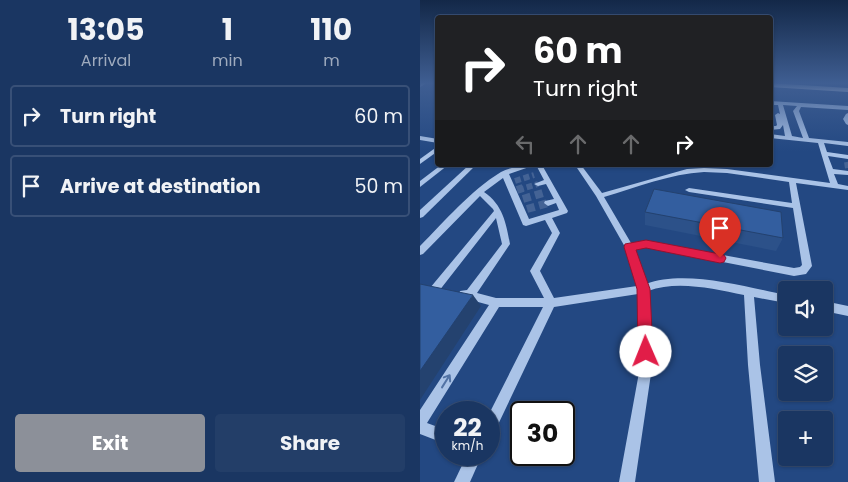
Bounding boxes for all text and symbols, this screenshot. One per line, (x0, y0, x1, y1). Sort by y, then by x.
text: 13:05 (68, 8, 145, 51)
text: 1 (222, 8, 233, 51)
text: 110 (310, 8, 352, 51)
text: 60 m (533, 26, 623, 75)
icon: right (450, 35, 515, 100)
text: Arrival (81, 49, 131, 72)
text: min (212, 49, 243, 72)
text: m (323, 49, 340, 72)
text: Turn right (533, 73, 638, 104)
icon: right (17, 102, 45, 130)
text: Turn right (60, 103, 156, 130)
text: 60 m (354, 103, 403, 130)
icon: left (511, 130, 539, 158)
icon: ahead (564, 130, 592, 158)
icon: ahead (617, 130, 645, 158)
icon: right (670, 130, 698, 158)
icon: arrive (17, 172, 45, 200)
text: Arrive at destination (60, 173, 261, 200)
text: 50 m (354, 173, 403, 200)
pin (699, 207, 741, 258)
icon: arrive (706, 214, 734, 242)
map controls (778, 281, 833, 466)
button: sound (778, 281, 833, 336)
position arrow (619, 325, 671, 377)
button: layers (778, 346, 833, 401)
one-way arrow (441, 374, 451, 388)
speed limit sign: 30 (510, 401, 575, 466)
text: 22 (453, 410, 482, 445)
button: + (778, 411, 833, 466)
button: Exit (15, 414, 205, 472)
button: Share (215, 414, 405, 472)
text: km/h (452, 437, 483, 454)

